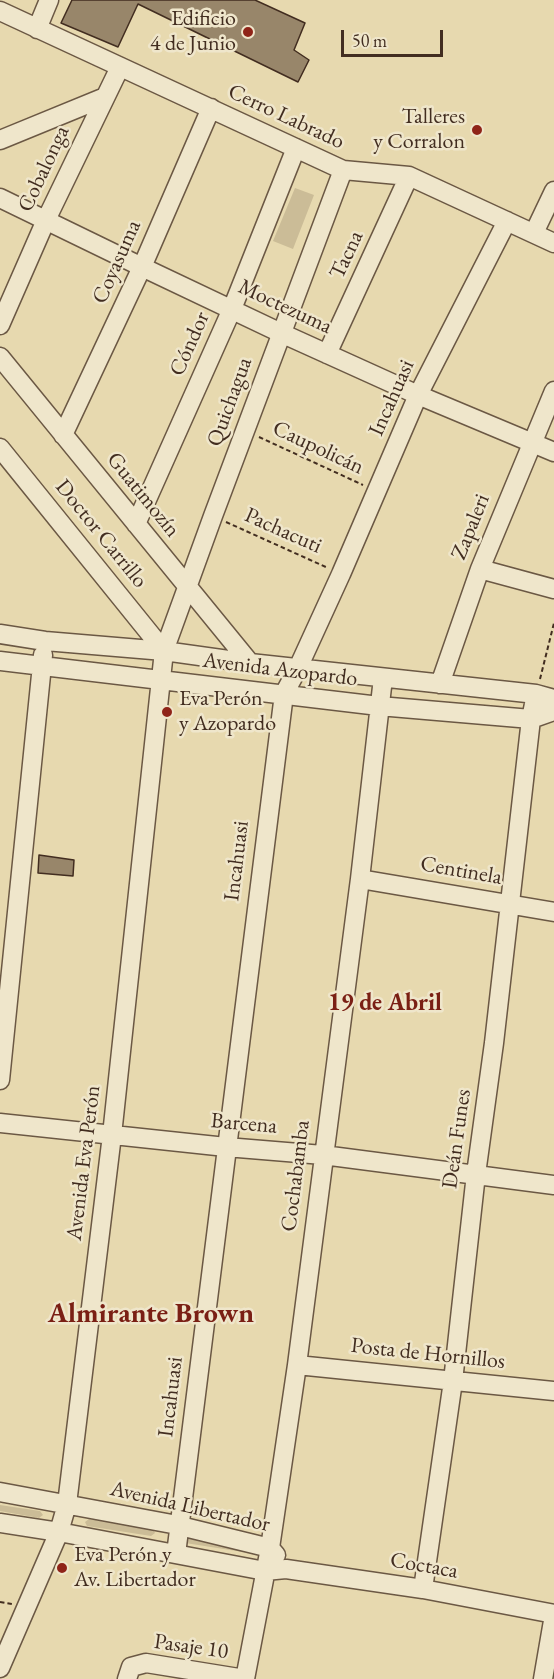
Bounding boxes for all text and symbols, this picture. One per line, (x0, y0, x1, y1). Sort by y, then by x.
place label: Edificio 4 de Junio (150, 6, 236, 57)
scale bar (344, 18, 446, 56)
marker: Edificio 4 de Junio (241, 25, 255, 39)
text: 50 m (352, 29, 387, 52)
street label: Cerro Labrado (224, 79, 348, 155)
place label: Talleres y Corralon (373, 104, 465, 156)
street label: Cobalonga (13, 122, 75, 216)
marker: Talleres y Corralon (470, 123, 484, 137)
street label: Coyasuma (87, 216, 147, 308)
street label: Tacna (324, 227, 370, 283)
street label: Moctezuma (234, 274, 336, 340)
street label: Cóndor (164, 308, 216, 380)
street label: Quichagua (202, 354, 258, 450)
street label: Incahuasi (364, 356, 420, 440)
street label: Caupolicán (268, 415, 368, 481)
street label: Guatimozín (101, 447, 185, 543)
street label: Doctor Carrillo (49, 474, 153, 594)
street label: Zapaleri (446, 490, 496, 564)
street label: Pachacuti (240, 502, 326, 560)
street label: Avenida Azopardo (201, 647, 359, 693)
place label: Eva Perón y Azopardo (179, 686, 276, 738)
marker: Eva Perón y Azopardo (160, 705, 174, 719)
street label: Incahuasi (219, 819, 255, 903)
street label: Centinela (418, 851, 504, 891)
district label: 19 de Abril (328, 989, 442, 1017)
street label: Avenida Eva Perón (61, 1084, 107, 1242)
street label: Deán Funes (437, 1088, 477, 1190)
street label: Barcena (210, 1108, 278, 1140)
street label: Cochabamba (276, 1119, 316, 1233)
district label: Almirante Brown (48, 1297, 254, 1331)
street label: Posta de Hornillos (350, 1333, 506, 1375)
street label: Incahuasi (153, 1355, 189, 1439)
street label: Avenida Libertador (108, 1476, 272, 1538)
place label: Eva Perón y Av. Libertador (74, 1542, 196, 1594)
street label: Coctaca (388, 1547, 460, 1585)
marker: Eva Perón y Av. Libertador (55, 1561, 69, 1575)
street label: Pasaje 10 (152, 1629, 230, 1665)

